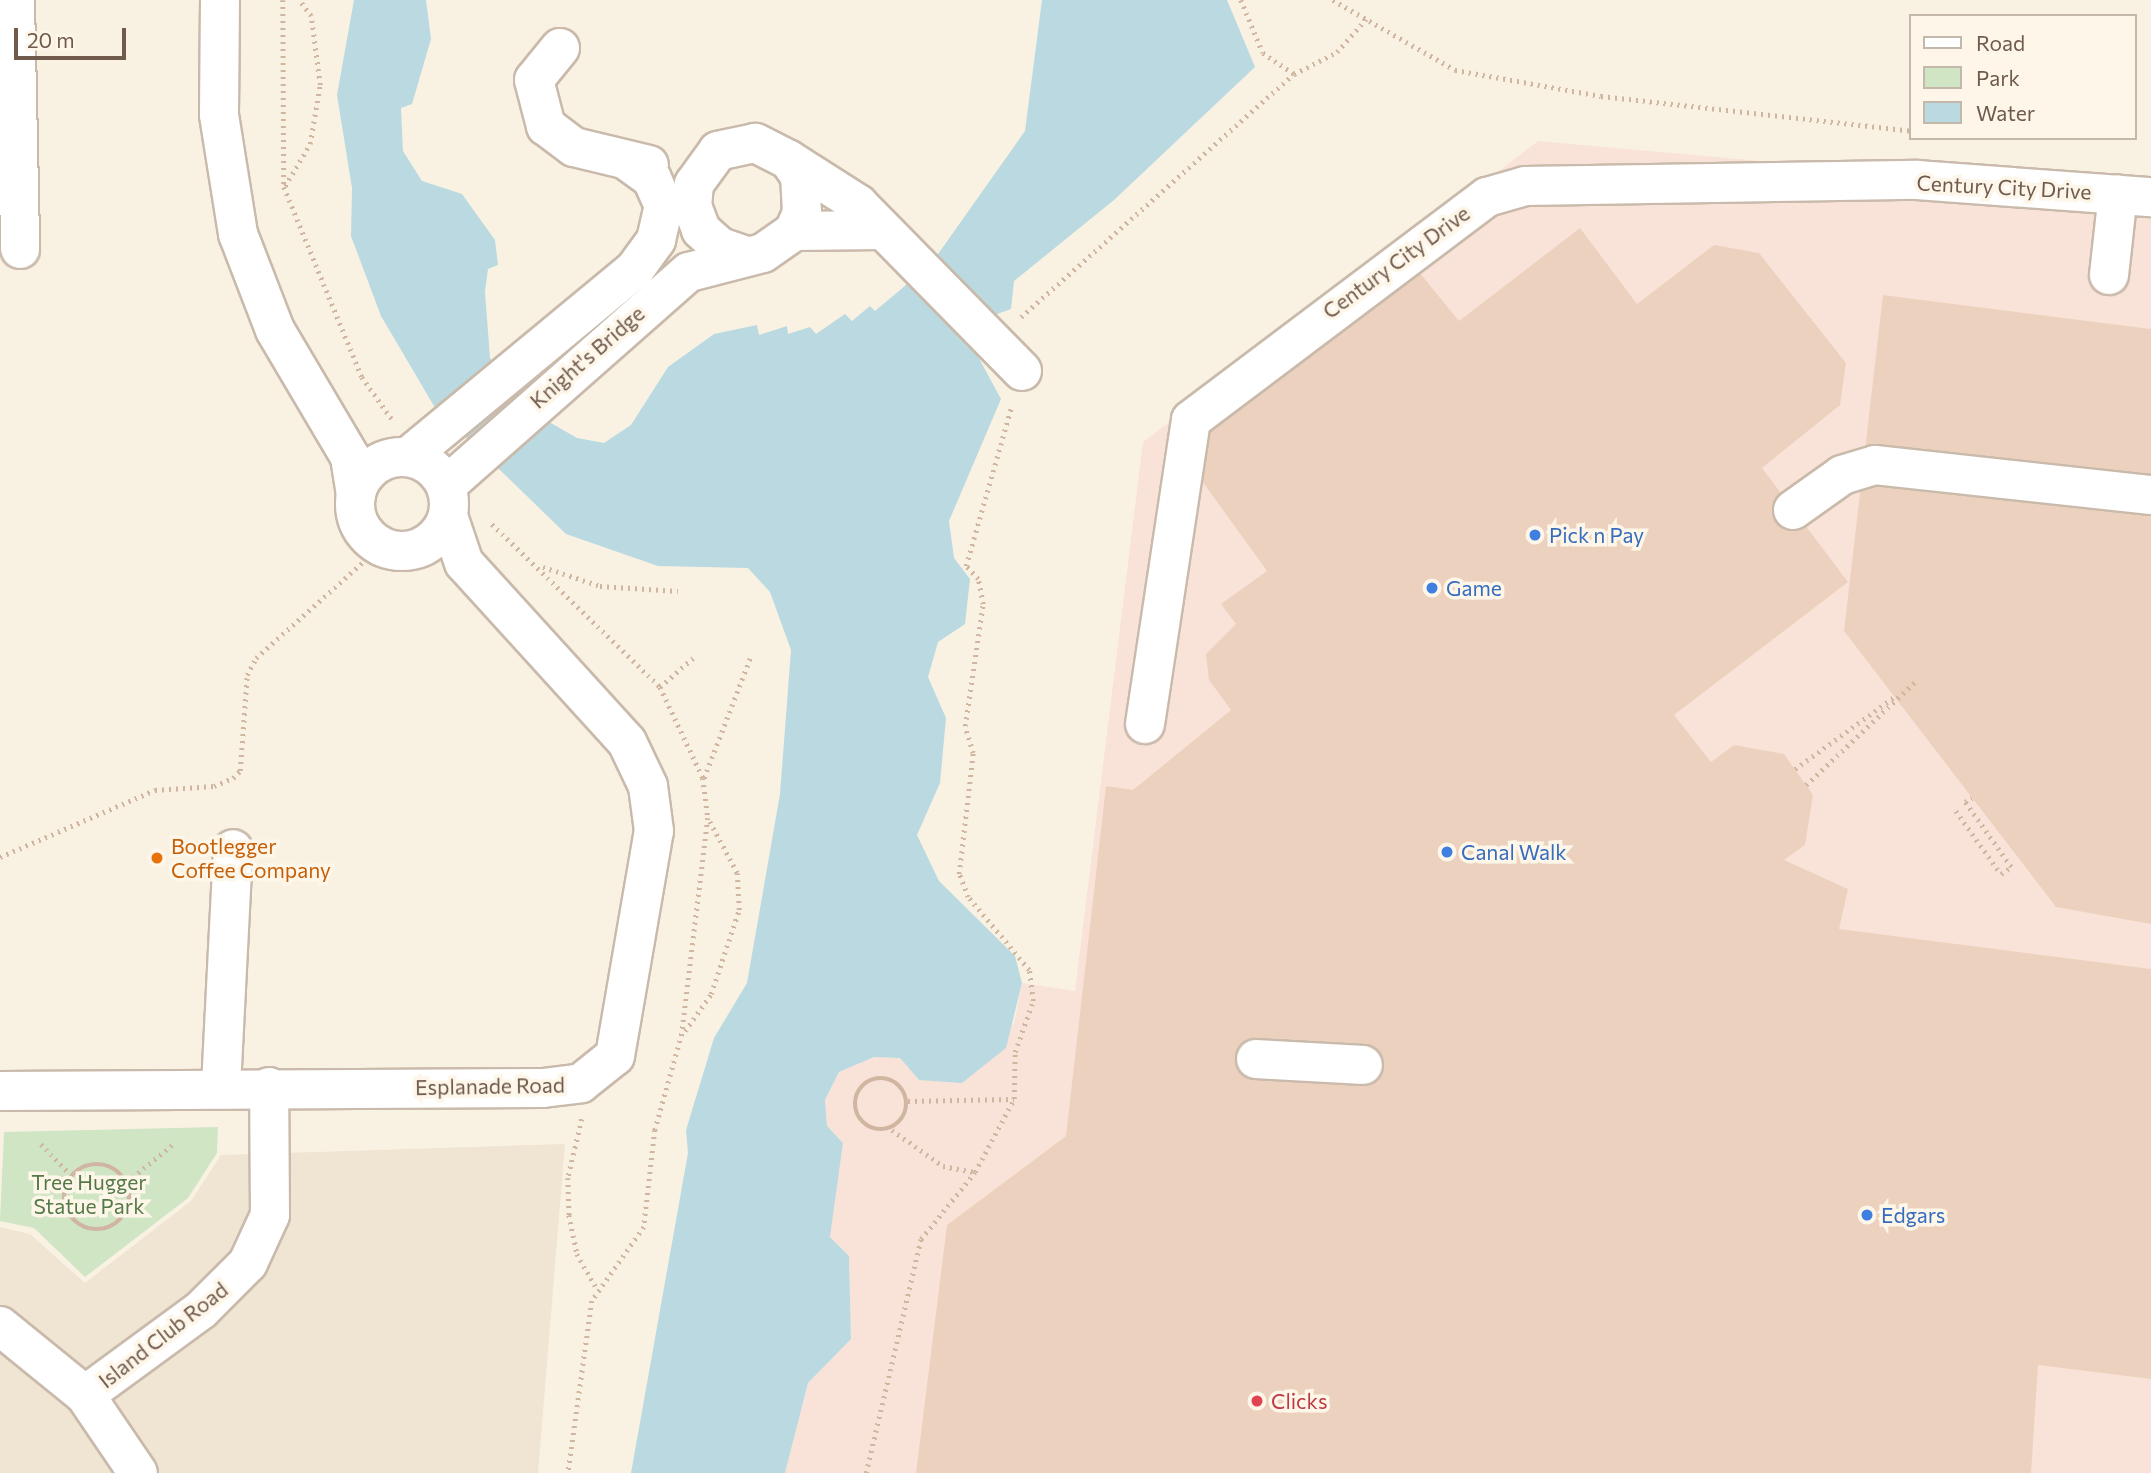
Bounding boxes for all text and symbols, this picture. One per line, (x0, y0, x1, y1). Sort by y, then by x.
scale bar (18, 14, 130, 58)
legend (1910, 14, 2137, 140)
text: 20 m (27, 27, 75, 52)
text: Road (1976, 30, 2025, 55)
text: Park (1976, 65, 2020, 90)
text: Water (1976, 100, 2035, 125)
street label: Century City Drive (1916, 170, 2092, 204)
street label: Century City Drive (1318, 200, 1474, 324)
street label: Knight's Bridge (525, 301, 649, 413)
place label: Pick n Pay (1549, 522, 1644, 548)
marker: Pick n Pay (1527, 527, 1543, 543)
place label: Game (1446, 575, 1502, 601)
marker: Game (1424, 580, 1440, 596)
place label: Bootlegger Coffee Company (171, 833, 331, 883)
place label: Canal Walk (1461, 839, 1567, 865)
marker: Canal Walk (1439, 844, 1455, 860)
marker: Bootlegger Coffee Company (149, 850, 165, 866)
street label: Esplanade Road (415, 1072, 565, 1100)
park label: Tree Hugger Statue Park (31, 1169, 147, 1219)
place label: Edgars (1881, 1202, 1945, 1228)
marker: Edgars (1859, 1207, 1875, 1223)
street label: Island Club Road (93, 1277, 233, 1393)
place label: Clicks (1271, 1388, 1327, 1414)
marker: Clicks (1249, 1393, 1265, 1409)

